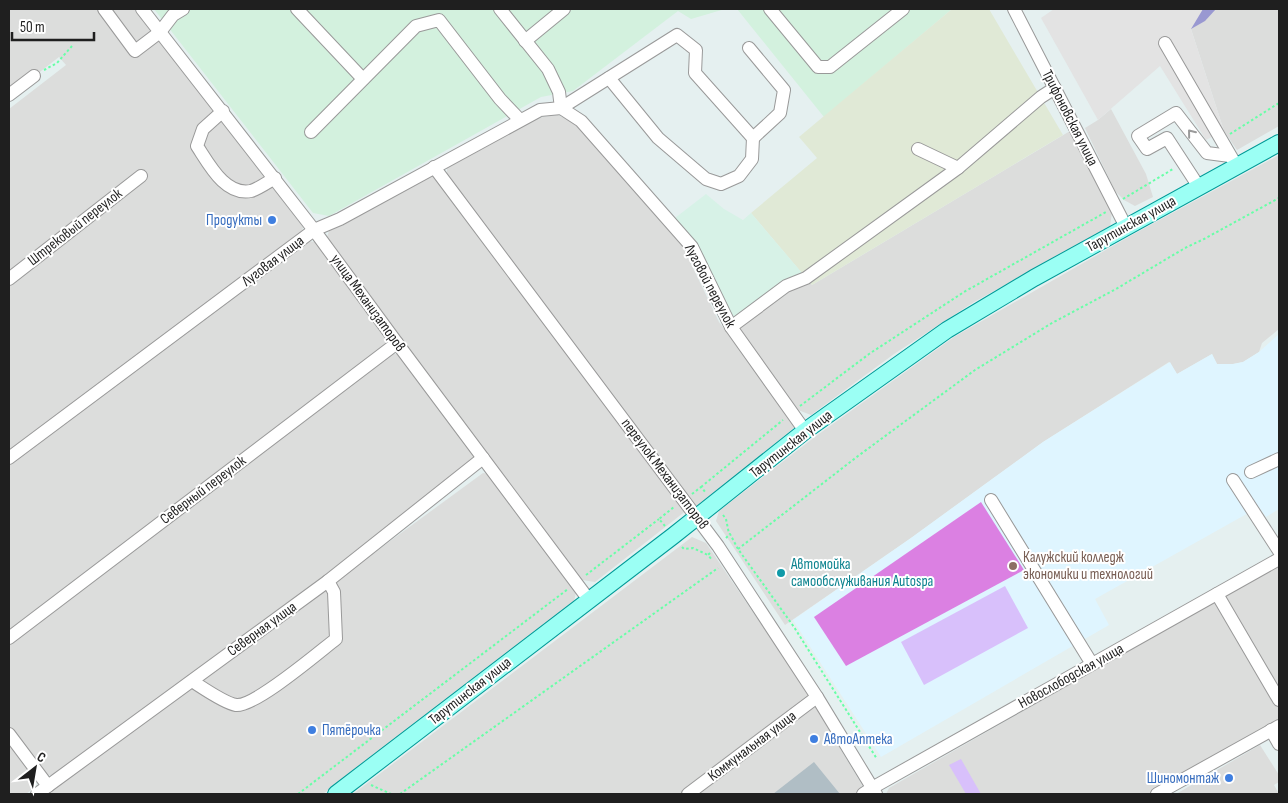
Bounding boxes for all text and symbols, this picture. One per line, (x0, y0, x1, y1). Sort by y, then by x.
scale bar (12, 10, 95, 42)
text: 50 m (20, 18, 45, 37)
street label: Трифоновская улица (1038, 67, 1102, 169)
one-way arrow (1189, 130, 1197, 139)
street label: Штрековый переулок (24, 184, 126, 270)
street label: Тарутинская улица (1083, 191, 1179, 257)
place label: Продукты (206, 211, 262, 230)
marker: Продукты (266, 214, 278, 226)
street label: Луговая улица (237, 231, 308, 291)
street label: Луговой переулок (680, 240, 740, 331)
street label: улица Механизаторов (326, 251, 410, 355)
street label: Тарутинская улица (746, 406, 836, 482)
street label: переулок Механизаторов (617, 415, 713, 533)
street label: Северный переулок (156, 451, 250, 528)
place label: Калужский колледж экономики и технологий (1023, 548, 1153, 584)
place label: Автомойка самообслуживания Autospa (790, 555, 934, 591)
marker: Калужский колледж экономики и технологий (1007, 560, 1019, 572)
marker: Автомойка самообслуживания Autospa (775, 567, 787, 579)
street label: Северная улица (224, 597, 301, 661)
street label: Новослободская улица (1015, 639, 1127, 713)
street label: Тарутинская улица (425, 653, 515, 729)
street label: Коммунальная улица (704, 706, 800, 785)
place label: Пятёрочка (322, 721, 381, 740)
marker: Пятёрочка (306, 724, 318, 736)
place label: АвтоАптека (823, 730, 893, 749)
marker: АвтоАптека (808, 733, 820, 745)
north arrow (10, 743, 60, 793)
text: С (34, 748, 49, 766)
place label: Шиномонтаж (1147, 769, 1219, 788)
marker: Шиномонтаж (1223, 772, 1235, 784)

